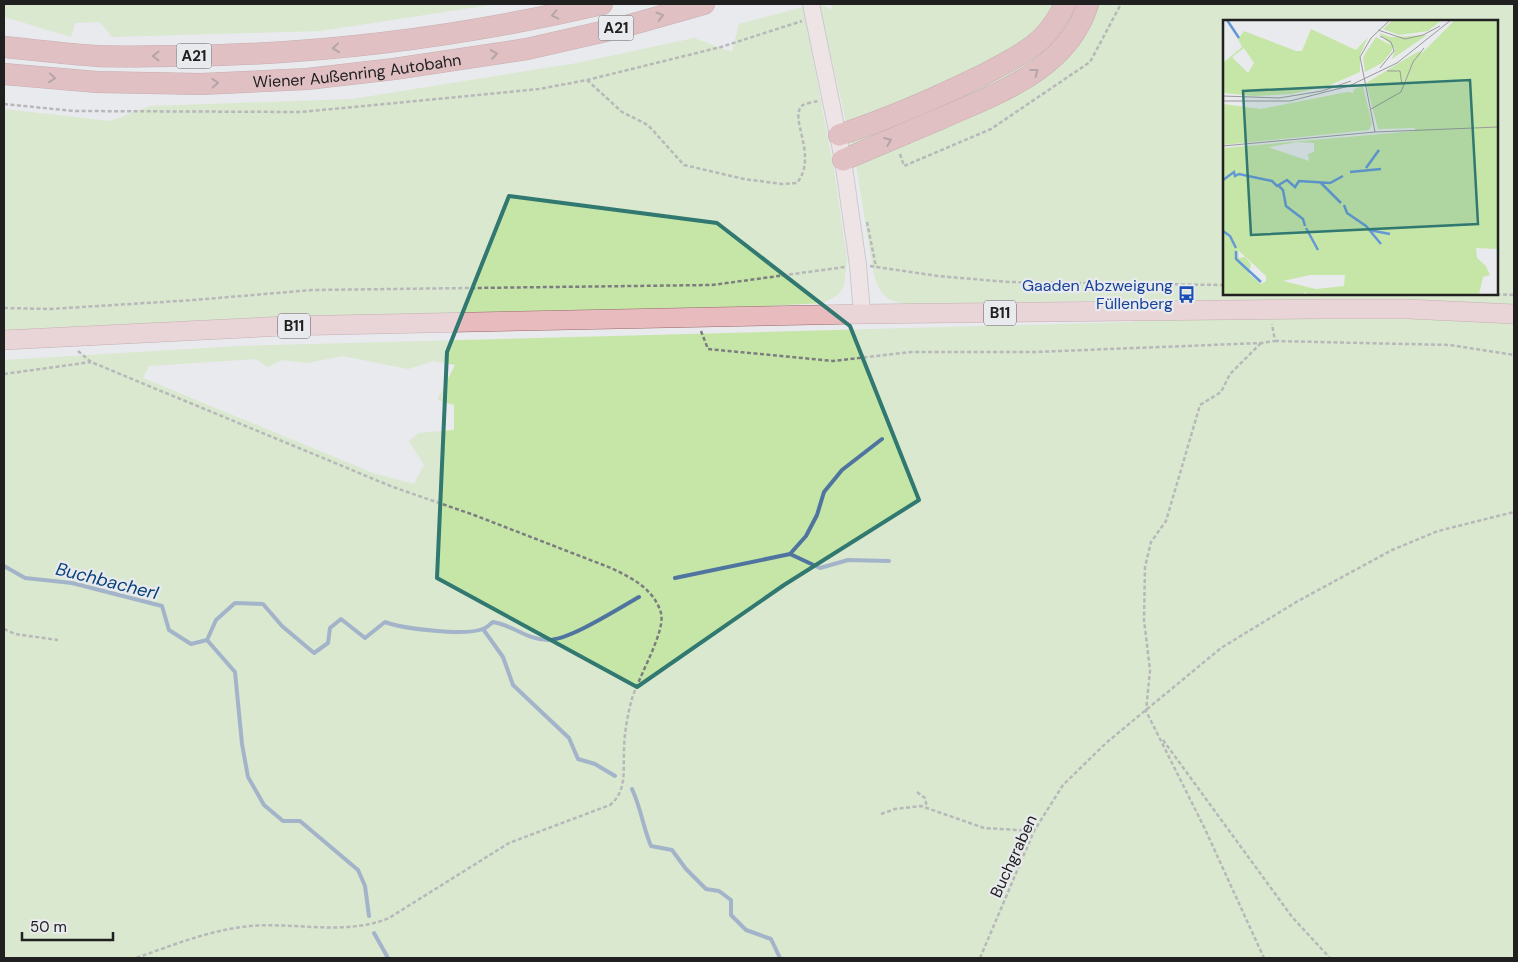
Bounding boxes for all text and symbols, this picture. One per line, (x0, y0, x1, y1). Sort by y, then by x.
one-way arrow (550, 9, 559, 20)
one-way arrow (655, 12, 663, 22)
road number: A21 (598, 15, 634, 40)
inset map (1223, 20, 1498, 295)
one-way arrow (332, 42, 340, 53)
road number: A21 (176, 44, 212, 68)
street label: Wiener Außenring Autobahn (252, 49, 463, 93)
one-way arrow (490, 50, 498, 60)
one-way arrow (152, 51, 160, 61)
one-way arrow (1029, 69, 1039, 78)
one-way arrow (49, 73, 57, 84)
one-way arrow (211, 78, 219, 88)
one-way arrow (883, 136, 892, 147)
place label: Gaaden Abzweigung Füllenberg (1022, 275, 1173, 314)
bus stop icon: Gaaden Abzweigung Füllenberg (1177, 284, 1197, 304)
road number: B11 (984, 300, 1016, 326)
road number: B11 (278, 314, 310, 338)
water label: Buchbacherl (53, 557, 162, 606)
street label: Buchgraben (985, 811, 1042, 901)
scale bar (22, 910, 114, 942)
text: 50 m (30, 917, 67, 937)

